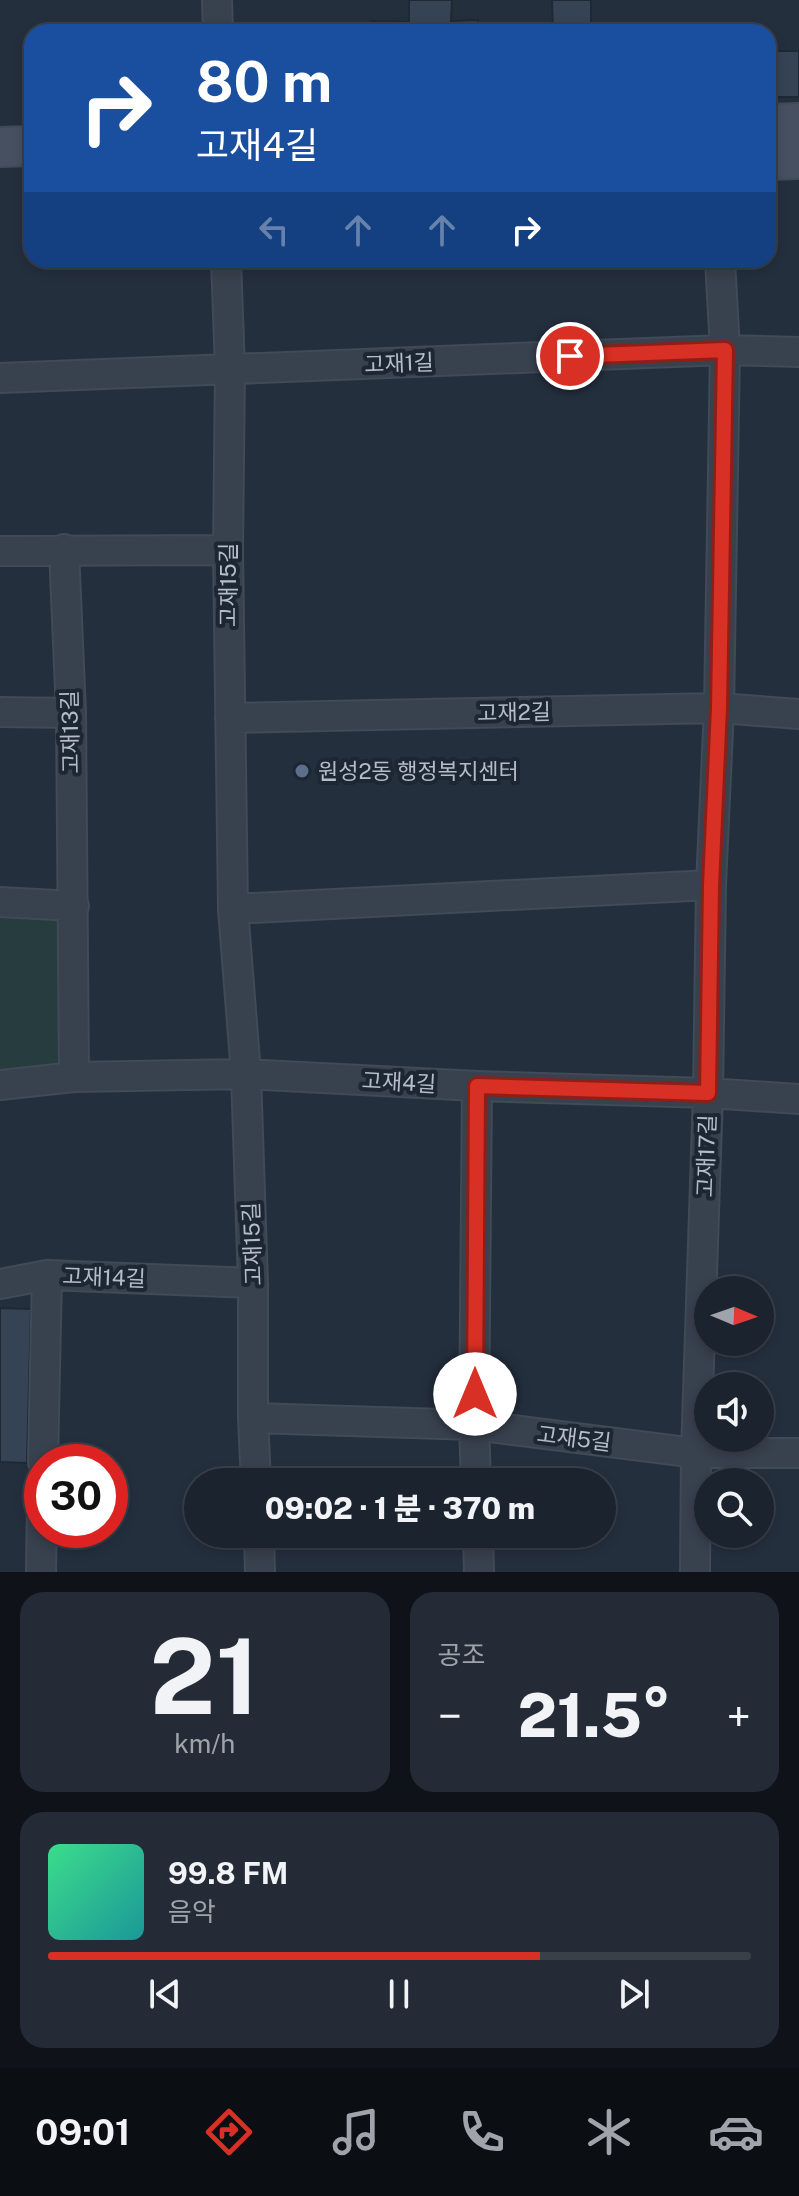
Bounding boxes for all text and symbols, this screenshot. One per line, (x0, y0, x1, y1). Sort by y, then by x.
text: 80 m (196, 49, 332, 115)
icon: right (64, 56, 168, 160)
text: 고재4길 (196, 124, 318, 166)
icon: left (252, 208, 296, 252)
icon: ahead (336, 208, 380, 252)
icon: ahead (420, 208, 464, 252)
icon: right (504, 208, 548, 252)
pin (536, 322, 604, 390)
icon: arrive (548, 334, 592, 378)
street label: 고재1길 (364, 349, 434, 377)
street label: 고재15길 (215, 543, 241, 627)
street label: 고재13길 (56, 690, 84, 774)
street label: 고재2길 (477, 698, 551, 726)
place label: 원성2동 행정복지센터 (318, 758, 519, 784)
marker: 원성2동 행정복지센터 (293, 762, 311, 780)
street label: 고재4길 (361, 1067, 437, 1097)
street label: 고재17길 (692, 1114, 720, 1198)
street label: 고재15길 (238, 1202, 266, 1286)
street label: 고재14길 (62, 1263, 146, 1291)
north arrow (694, 1276, 774, 1356)
map controls (694, 1276, 774, 1548)
position arrow (433, 1352, 517, 1436)
button: sound (694, 1372, 774, 1452)
street label: 고재5길 (535, 1421, 613, 1455)
speed limit sign: 30 (24, 1444, 128, 1548)
button: search (694, 1468, 774, 1548)
text: 09:02 · 1 분 · 370 m (265, 1490, 535, 1526)
text: 21 (149, 1615, 260, 1737)
text: 공조 (438, 1639, 485, 1670)
text: 21.5° (518, 1680, 671, 1751)
text: − (438, 1690, 462, 1742)
text: + (727, 1690, 751, 1742)
text: km/h (174, 1728, 235, 1759)
text: 99.8 FM (168, 1855, 288, 1891)
text: 음악 (168, 1896, 216, 1927)
icon: previous (143, 1972, 187, 2016)
icon: pause (377, 1972, 421, 2016)
icon: next (612, 1972, 656, 2016)
icon: directions (201, 2104, 257, 2160)
icon: music (328, 2104, 384, 2160)
icon: phone (454, 2104, 510, 2160)
icon: climate (581, 2104, 637, 2160)
icon: car (708, 2104, 764, 2160)
text: 09:01 (35, 2111, 130, 2153)

